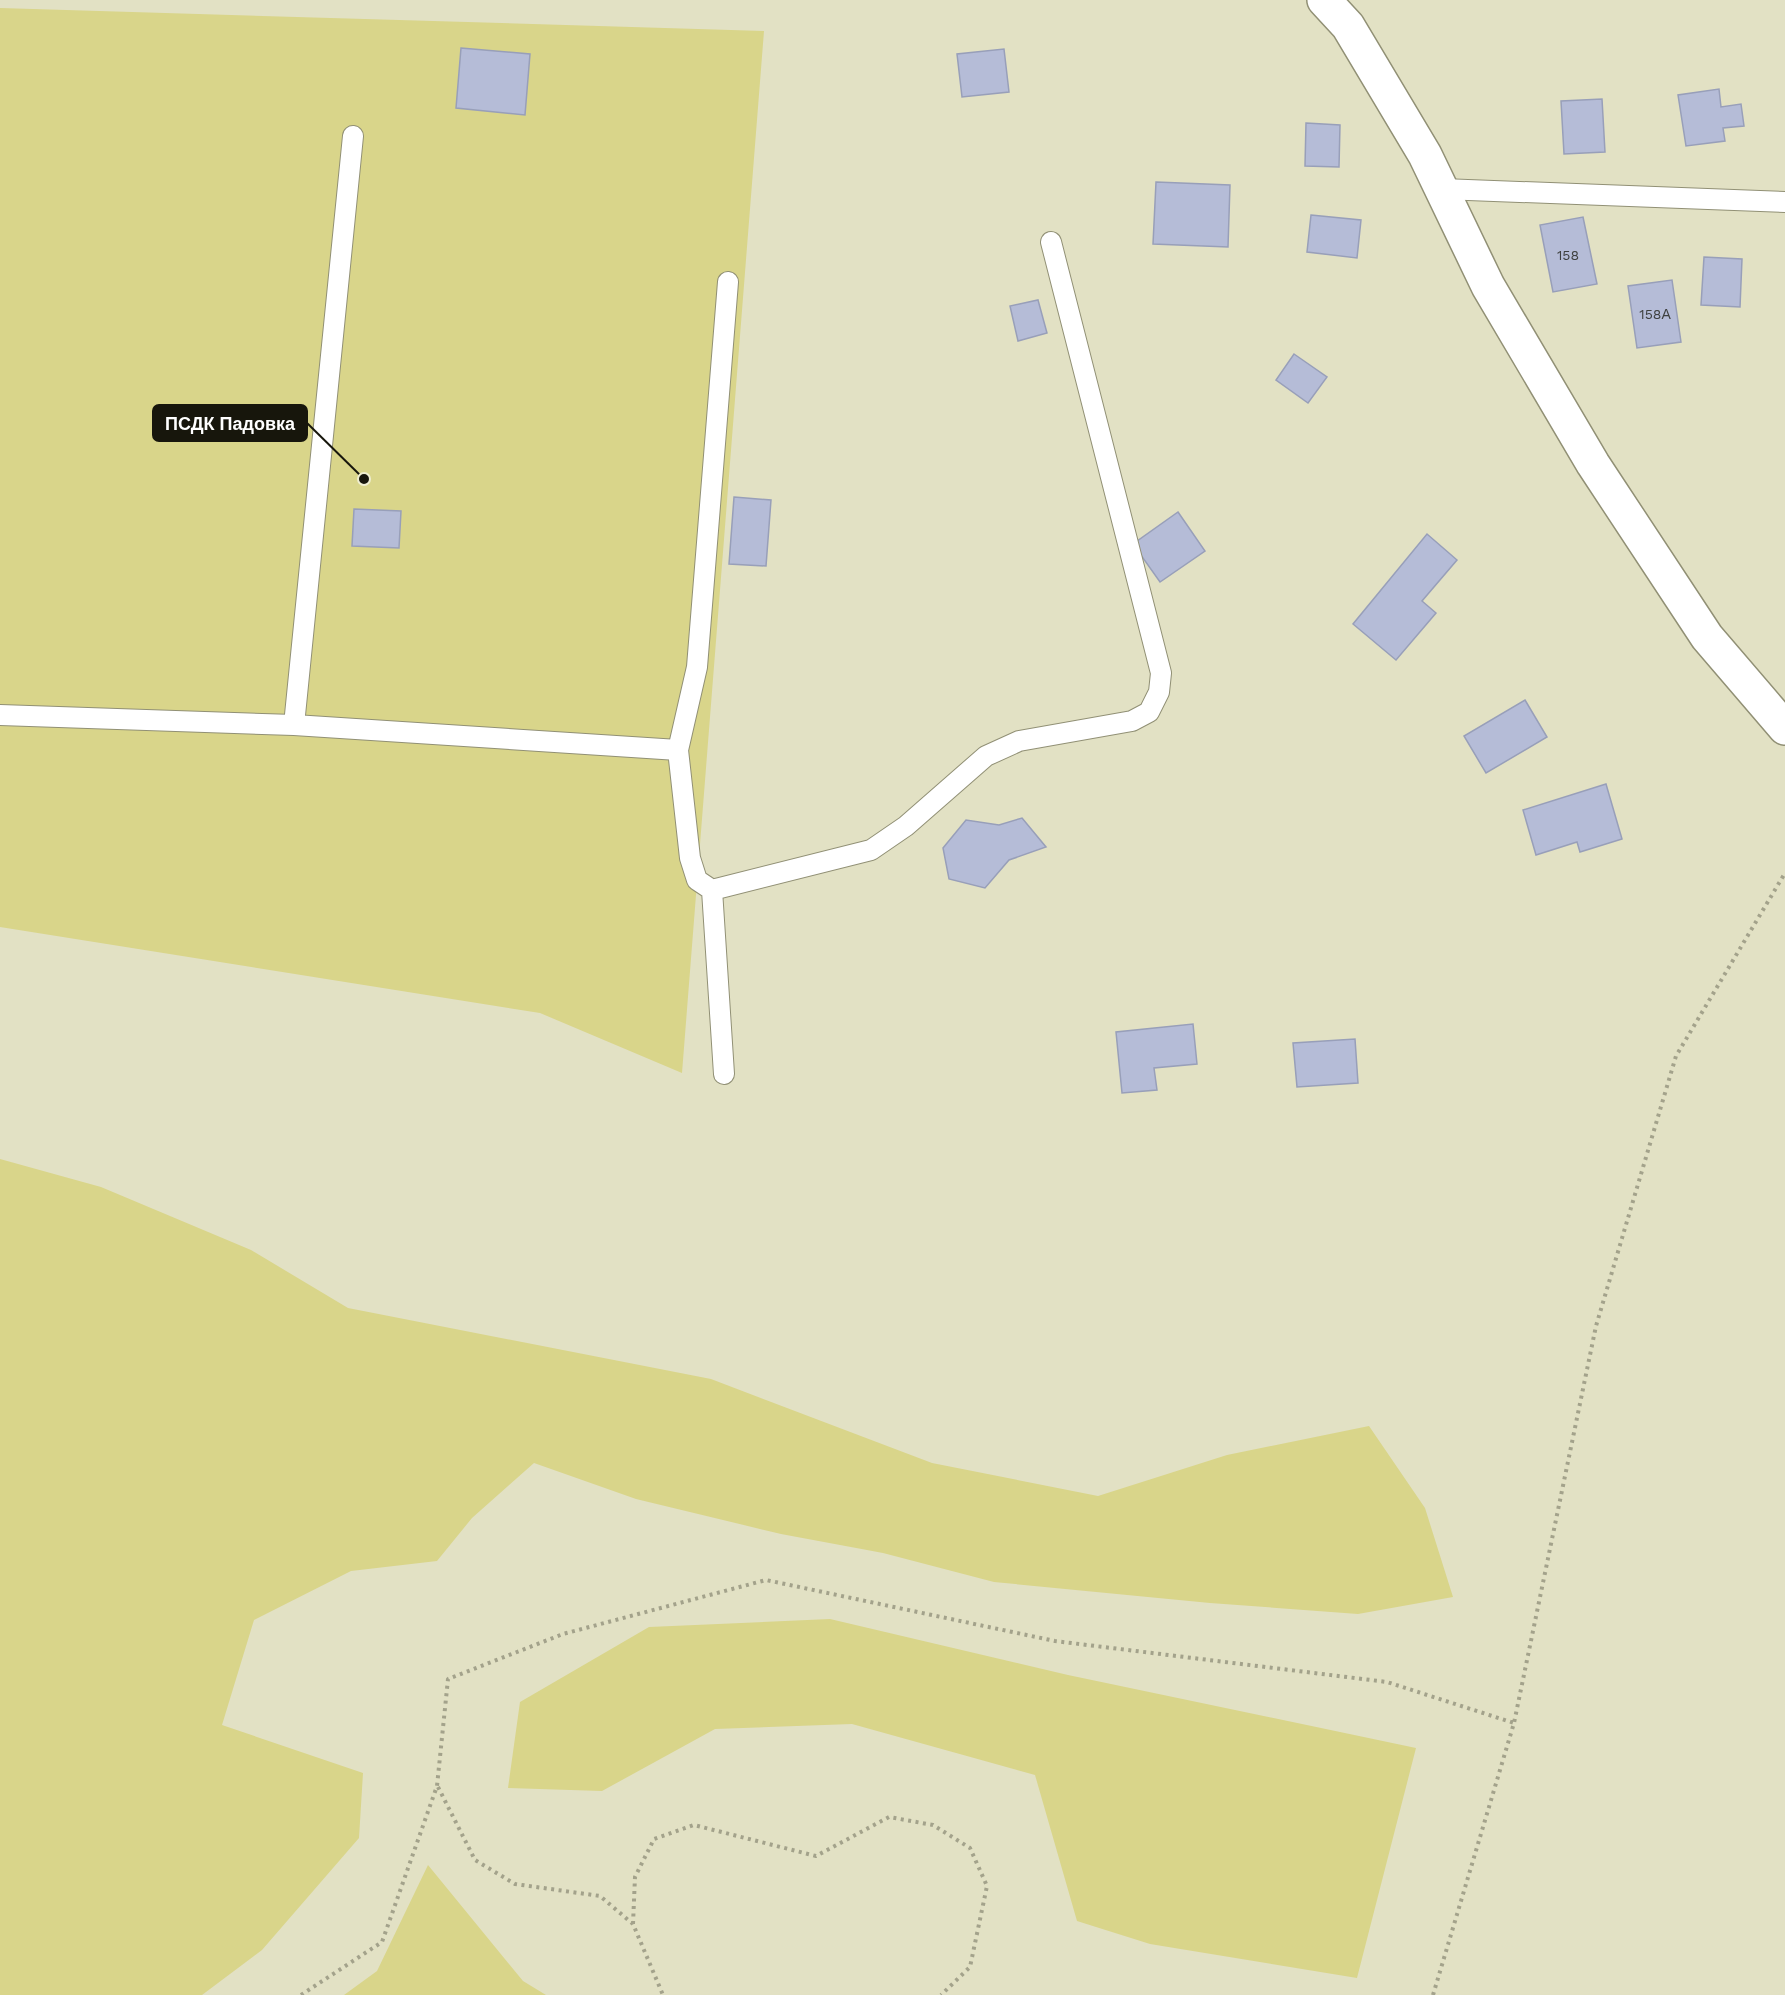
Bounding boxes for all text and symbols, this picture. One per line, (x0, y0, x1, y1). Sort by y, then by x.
house number: 158 (1557, 247, 1579, 263)
house number: 158А (1639, 306, 1671, 322)
callout: ПСДК Падовка (153, 405, 307, 441)
text: ПСДК Падовка (165, 413, 296, 434)

